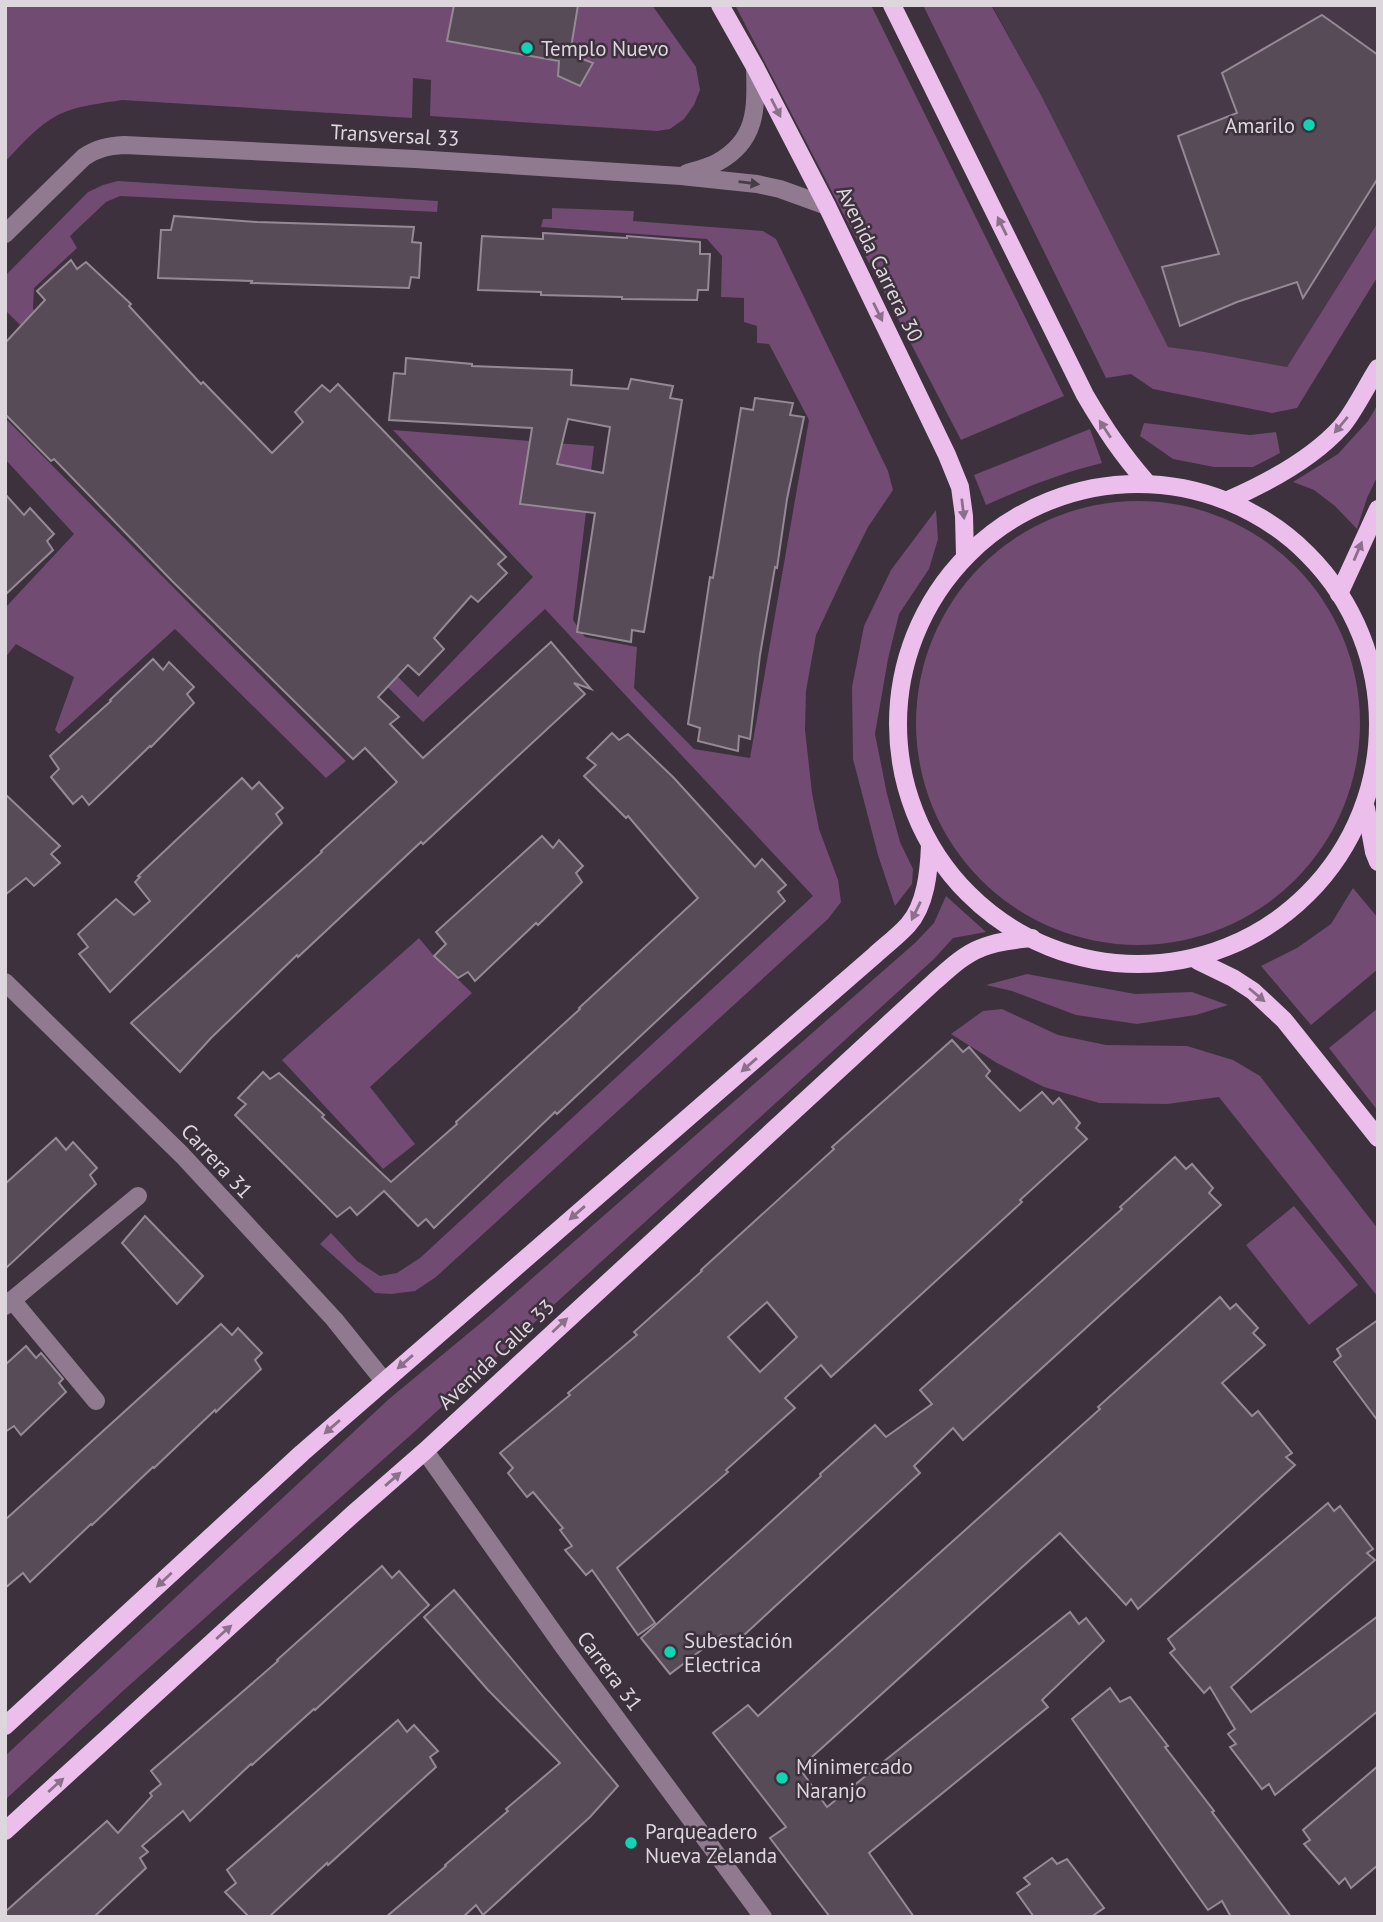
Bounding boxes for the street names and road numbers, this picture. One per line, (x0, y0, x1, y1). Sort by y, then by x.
street label: Transversal 33 (330, 118, 460, 152)
street label: Avenida Carrera 30 (831, 182, 929, 346)
street label: Carrera 31 (175, 1118, 259, 1204)
street label: Avenida Calle 33 (432, 1293, 560, 1415)
street label: Carrera 31 (571, 1626, 649, 1716)

